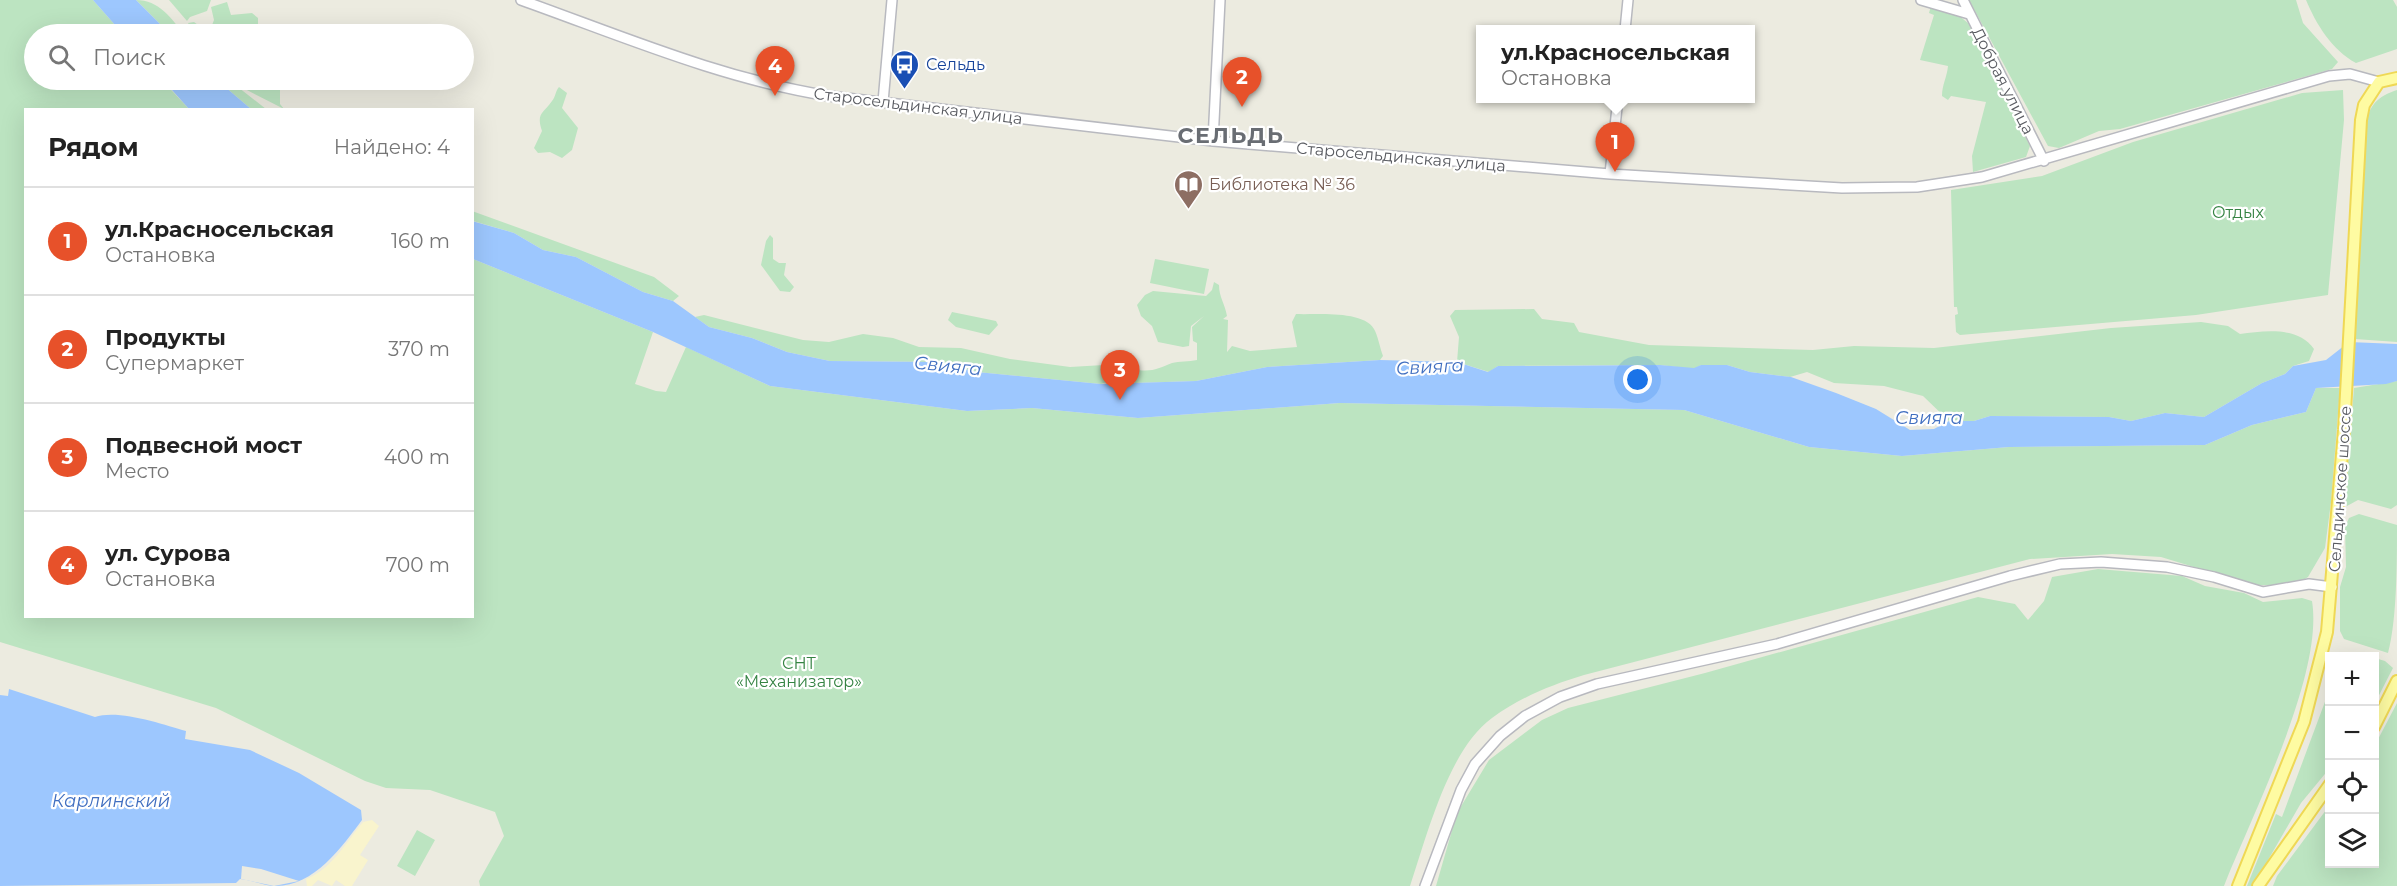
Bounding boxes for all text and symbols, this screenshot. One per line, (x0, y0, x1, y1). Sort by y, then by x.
search box (24, 24, 474, 90)
street label: Добрая улица (1968, 24, 2038, 138)
popup (1476, 25, 1755, 103)
text: ул.Красносельская (1501, 39, 1730, 66)
icon: search (45, 41, 78, 74)
text: Поиск (93, 44, 165, 71)
pin: 4 (756, 46, 794, 96)
bus stop icon: Сельдь (889, 48, 921, 90)
place label: Сельдь (926, 55, 985, 74)
pin: 2 (1222, 57, 1262, 107)
text: Остановка (1501, 66, 1612, 90)
street label: Старосельдинская улица (813, 84, 1023, 128)
district label: СЕЛЬДЬ (1178, 122, 1284, 149)
pin: 1 (1596, 122, 1634, 172)
text: Рядом (48, 131, 139, 163)
text: Найдено: 4 (334, 135, 450, 159)
street label: Старосельдинская улица (1295, 138, 1507, 176)
library icon: Библиотека № 36 (1172, 168, 1204, 210)
place label: Библиотека № 36 (1209, 175, 1355, 194)
park label: Отдых (2212, 203, 2264, 222)
text: ул.Красносельская (105, 216, 334, 243)
text: 1 (64, 229, 71, 253)
text: 160 m (391, 229, 450, 253)
text: Остановка (105, 243, 216, 267)
text: Продукты (105, 324, 226, 351)
text: 2 (62, 337, 73, 361)
text: 370 m (388, 337, 450, 361)
pin: 3 (1100, 350, 1140, 400)
text: Супермаркет (105, 351, 244, 375)
water label: Свияга (913, 352, 983, 380)
water label: Свияга (1395, 354, 1465, 380)
your location (1623, 365, 1652, 394)
street label: Сельдинское шоссе (2325, 405, 2355, 573)
water label: Свияга (1895, 407, 1963, 429)
text: Подвесной мост (105, 432, 302, 459)
text: 3 (62, 445, 73, 469)
text: 400 m (384, 445, 450, 469)
text: Место (105, 459, 169, 483)
text: ул. Сурова (105, 540, 230, 567)
text: 4 (61, 553, 74, 577)
text: 700 m (386, 553, 450, 577)
text: Остановка (105, 567, 216, 591)
map controls (2325, 652, 2379, 868)
button: + (2325, 652, 2379, 706)
park label: СНТ «Механизатор» (736, 654, 862, 691)
button: − (2325, 706, 2379, 760)
button: locate (2325, 760, 2379, 814)
water label: Карлинский (52, 790, 170, 812)
button: layers (2325, 814, 2379, 868)

